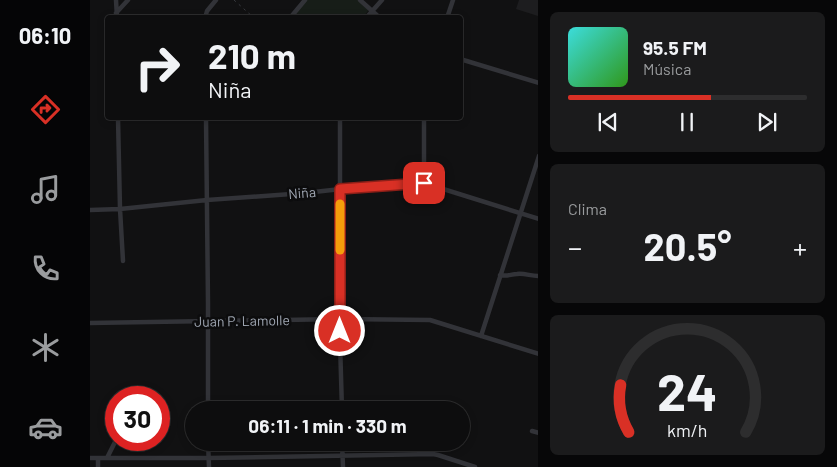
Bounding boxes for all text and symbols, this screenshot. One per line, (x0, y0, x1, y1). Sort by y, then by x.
text: 06:10 (19, 22, 71, 48)
text: 210 m (208, 34, 296, 76)
icon: right (125, 35, 190, 100)
text: 95.5 FM (643, 36, 707, 59)
text: Música (643, 59, 691, 78)
text: Niña (208, 76, 252, 102)
icon: directions (28, 92, 63, 127)
icon: previous (594, 108, 622, 136)
icon: pause (673, 108, 701, 136)
icon: next (753, 108, 781, 136)
pin (403, 162, 445, 204)
icon: arrive (410, 169, 438, 197)
icon: music (28, 172, 63, 207)
street label: Niña (287, 183, 317, 202)
text: Clima (568, 199, 607, 218)
text: 20.5° (644, 223, 731, 269)
text: − (568, 230, 582, 264)
text: + (793, 230, 807, 264)
icon: phone (28, 251, 63, 286)
position arrow (313, 304, 365, 356)
street label: Juan P. Lamolle (194, 311, 290, 330)
icon: climate (28, 330, 63, 365)
text: 24 (657, 359, 718, 421)
speed limit sign: 30 (105, 386, 170, 451)
icon: car (28, 410, 63, 445)
text: 06:11 · 1 min · 330 m (248, 414, 407, 437)
text: km/h (667, 419, 708, 441)

